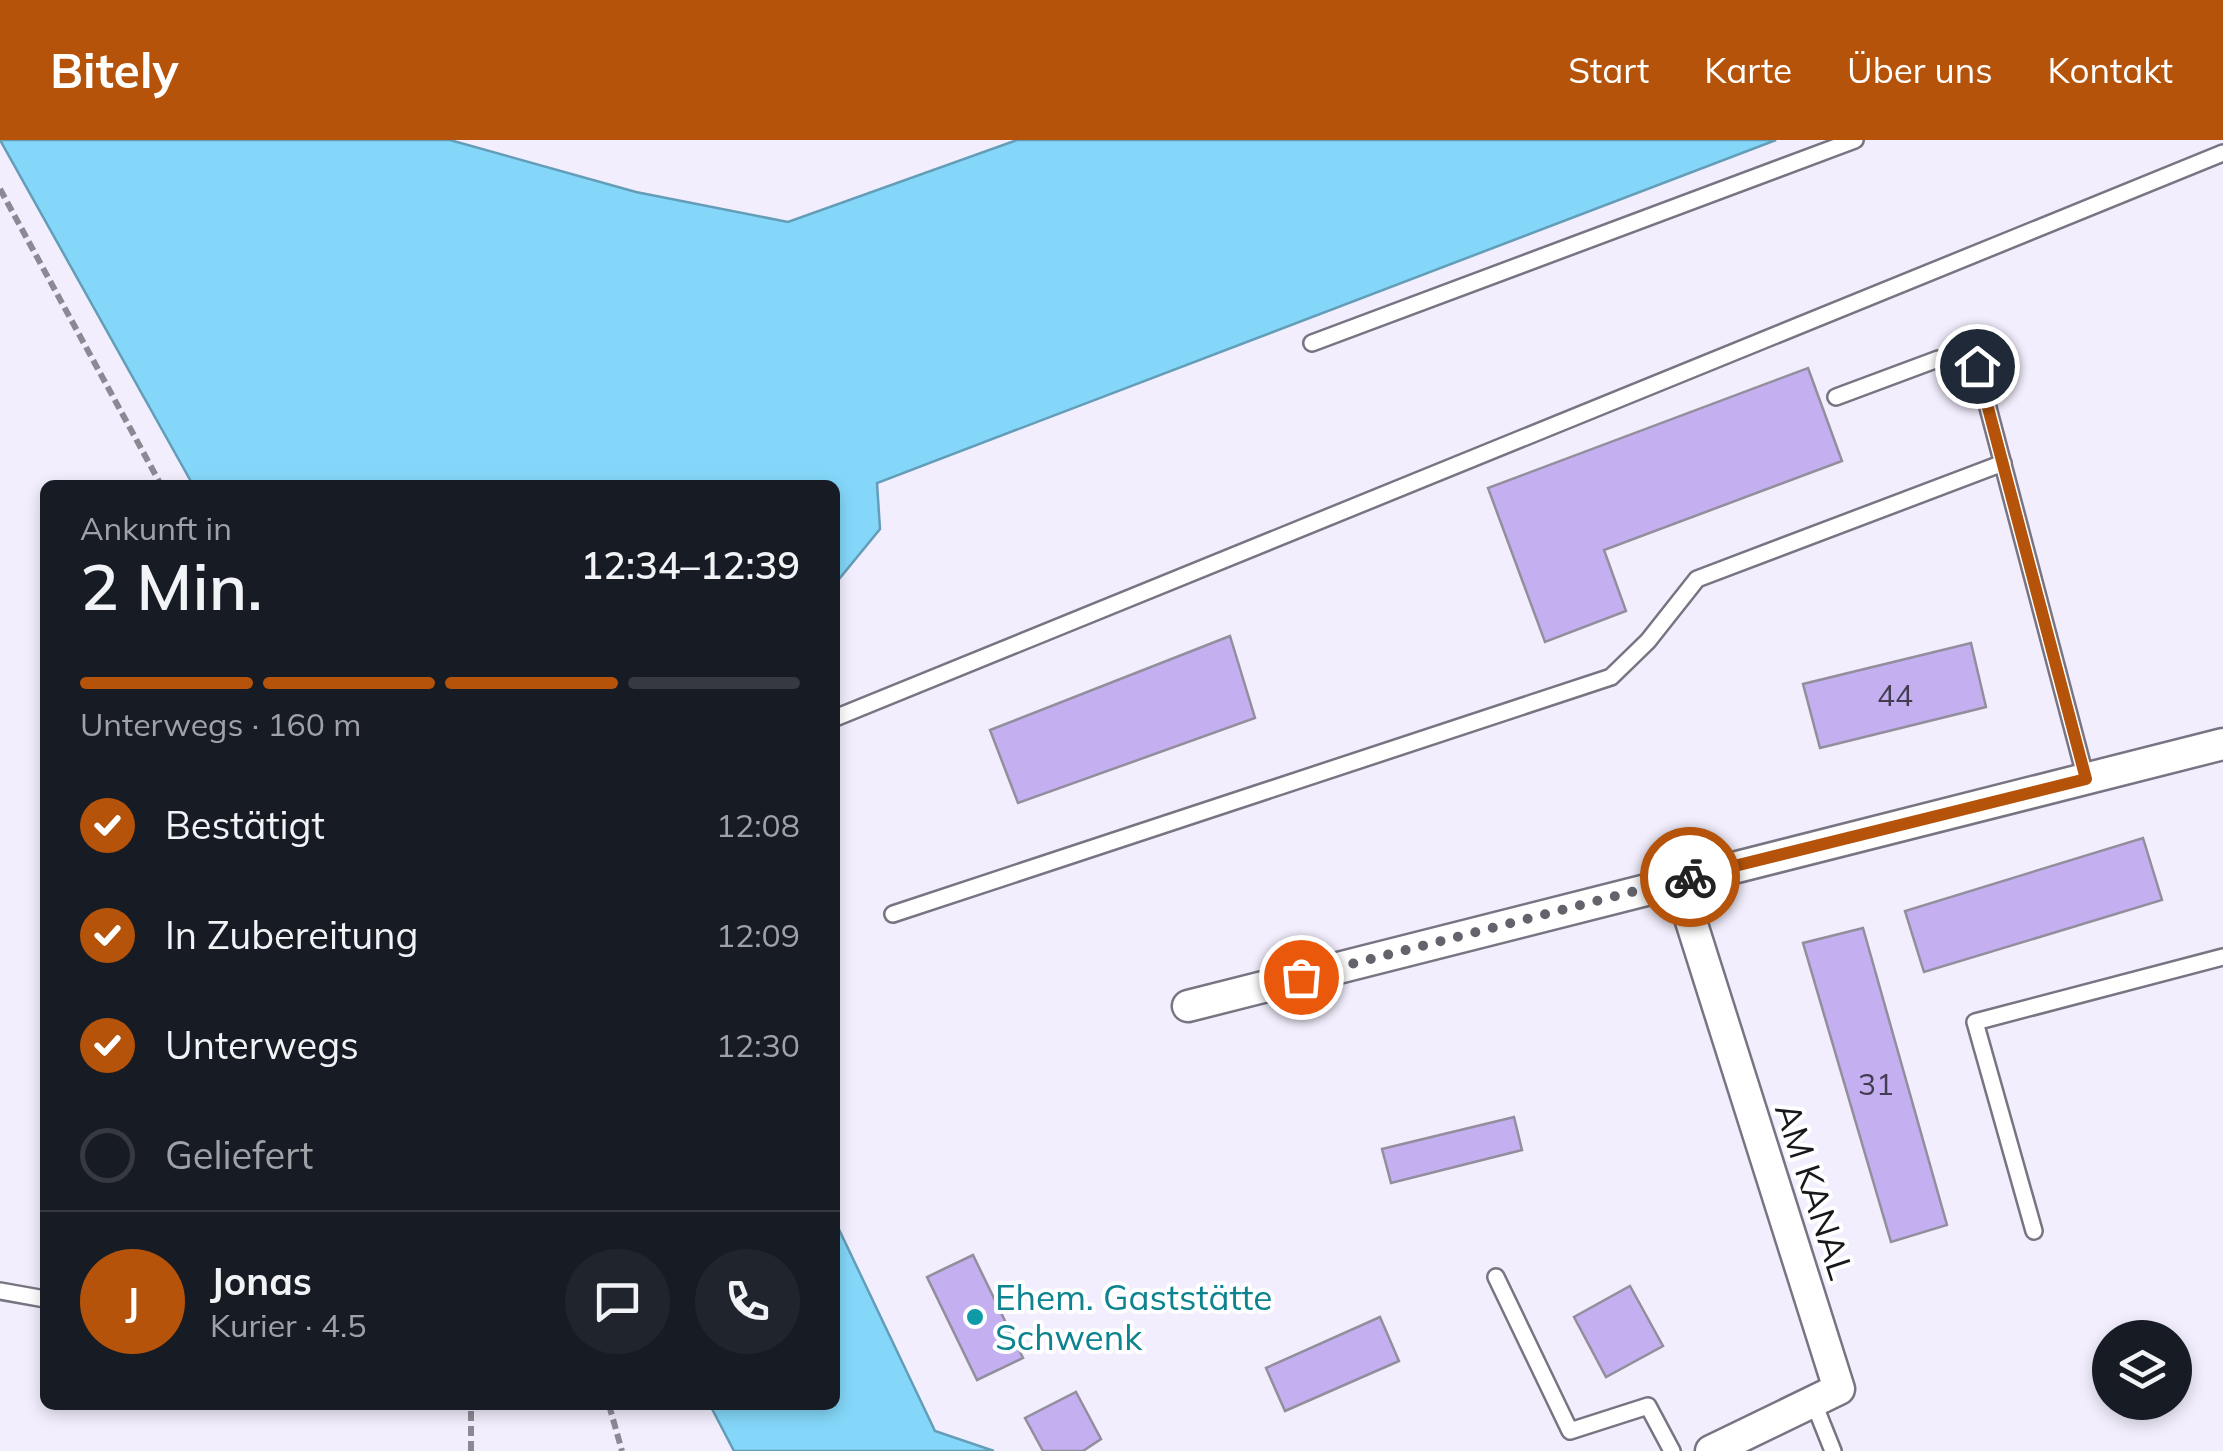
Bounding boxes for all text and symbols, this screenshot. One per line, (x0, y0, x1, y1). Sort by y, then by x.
text: Bitely (50, 40, 179, 100)
text: Start (1568, 48, 1649, 92)
text: Karte (1704, 48, 1792, 92)
text: Über uns (1847, 48, 1993, 92)
text: Kontakt (2048, 48, 2173, 92)
pin (1935, 324, 2020, 409)
icon: home (1950, 339, 2005, 394)
text: Ankunft in (80, 508, 232, 548)
text: 12:34–12:39 (580, 541, 800, 589)
text: 2 Min. (80, 545, 263, 626)
house number: 44 (1877, 676, 1913, 714)
text: Unterwegs · 160 m (80, 704, 361, 744)
icon: check (80, 798, 135, 853)
text: Bestätigt (165, 801, 325, 849)
text: 12:08 (716, 805, 800, 845)
courier (1640, 827, 1740, 927)
icon: bike (1663, 850, 1718, 905)
icon: check (80, 908, 135, 963)
text: In Zubereitung (165, 911, 418, 959)
text: 12:09 (716, 915, 800, 955)
pin (1259, 935, 1344, 1020)
icon: bag (1274, 950, 1329, 1005)
icon: check (80, 1018, 135, 1073)
text: Unterwegs (165, 1021, 359, 1069)
text: 12:30 (716, 1025, 800, 1065)
house number: 31 (1858, 1065, 1894, 1103)
street label: AM KANAL (1766, 1097, 1864, 1285)
text: Geliefert (165, 1131, 313, 1179)
button: chat (565, 1249, 670, 1354)
button: phone (695, 1249, 800, 1354)
text: Jonas (210, 1257, 312, 1305)
place label: Ehem. Gaststätte Schwenk (995, 1275, 1272, 1359)
text: J (126, 1277, 139, 1325)
text: Kurier · 4.5 (210, 1305, 366, 1345)
marker: Ehem. Gaststätte Schwenk (964, 1306, 986, 1328)
map controls (2092, 1320, 2192, 1420)
button: layers (2092, 1320, 2192, 1420)

